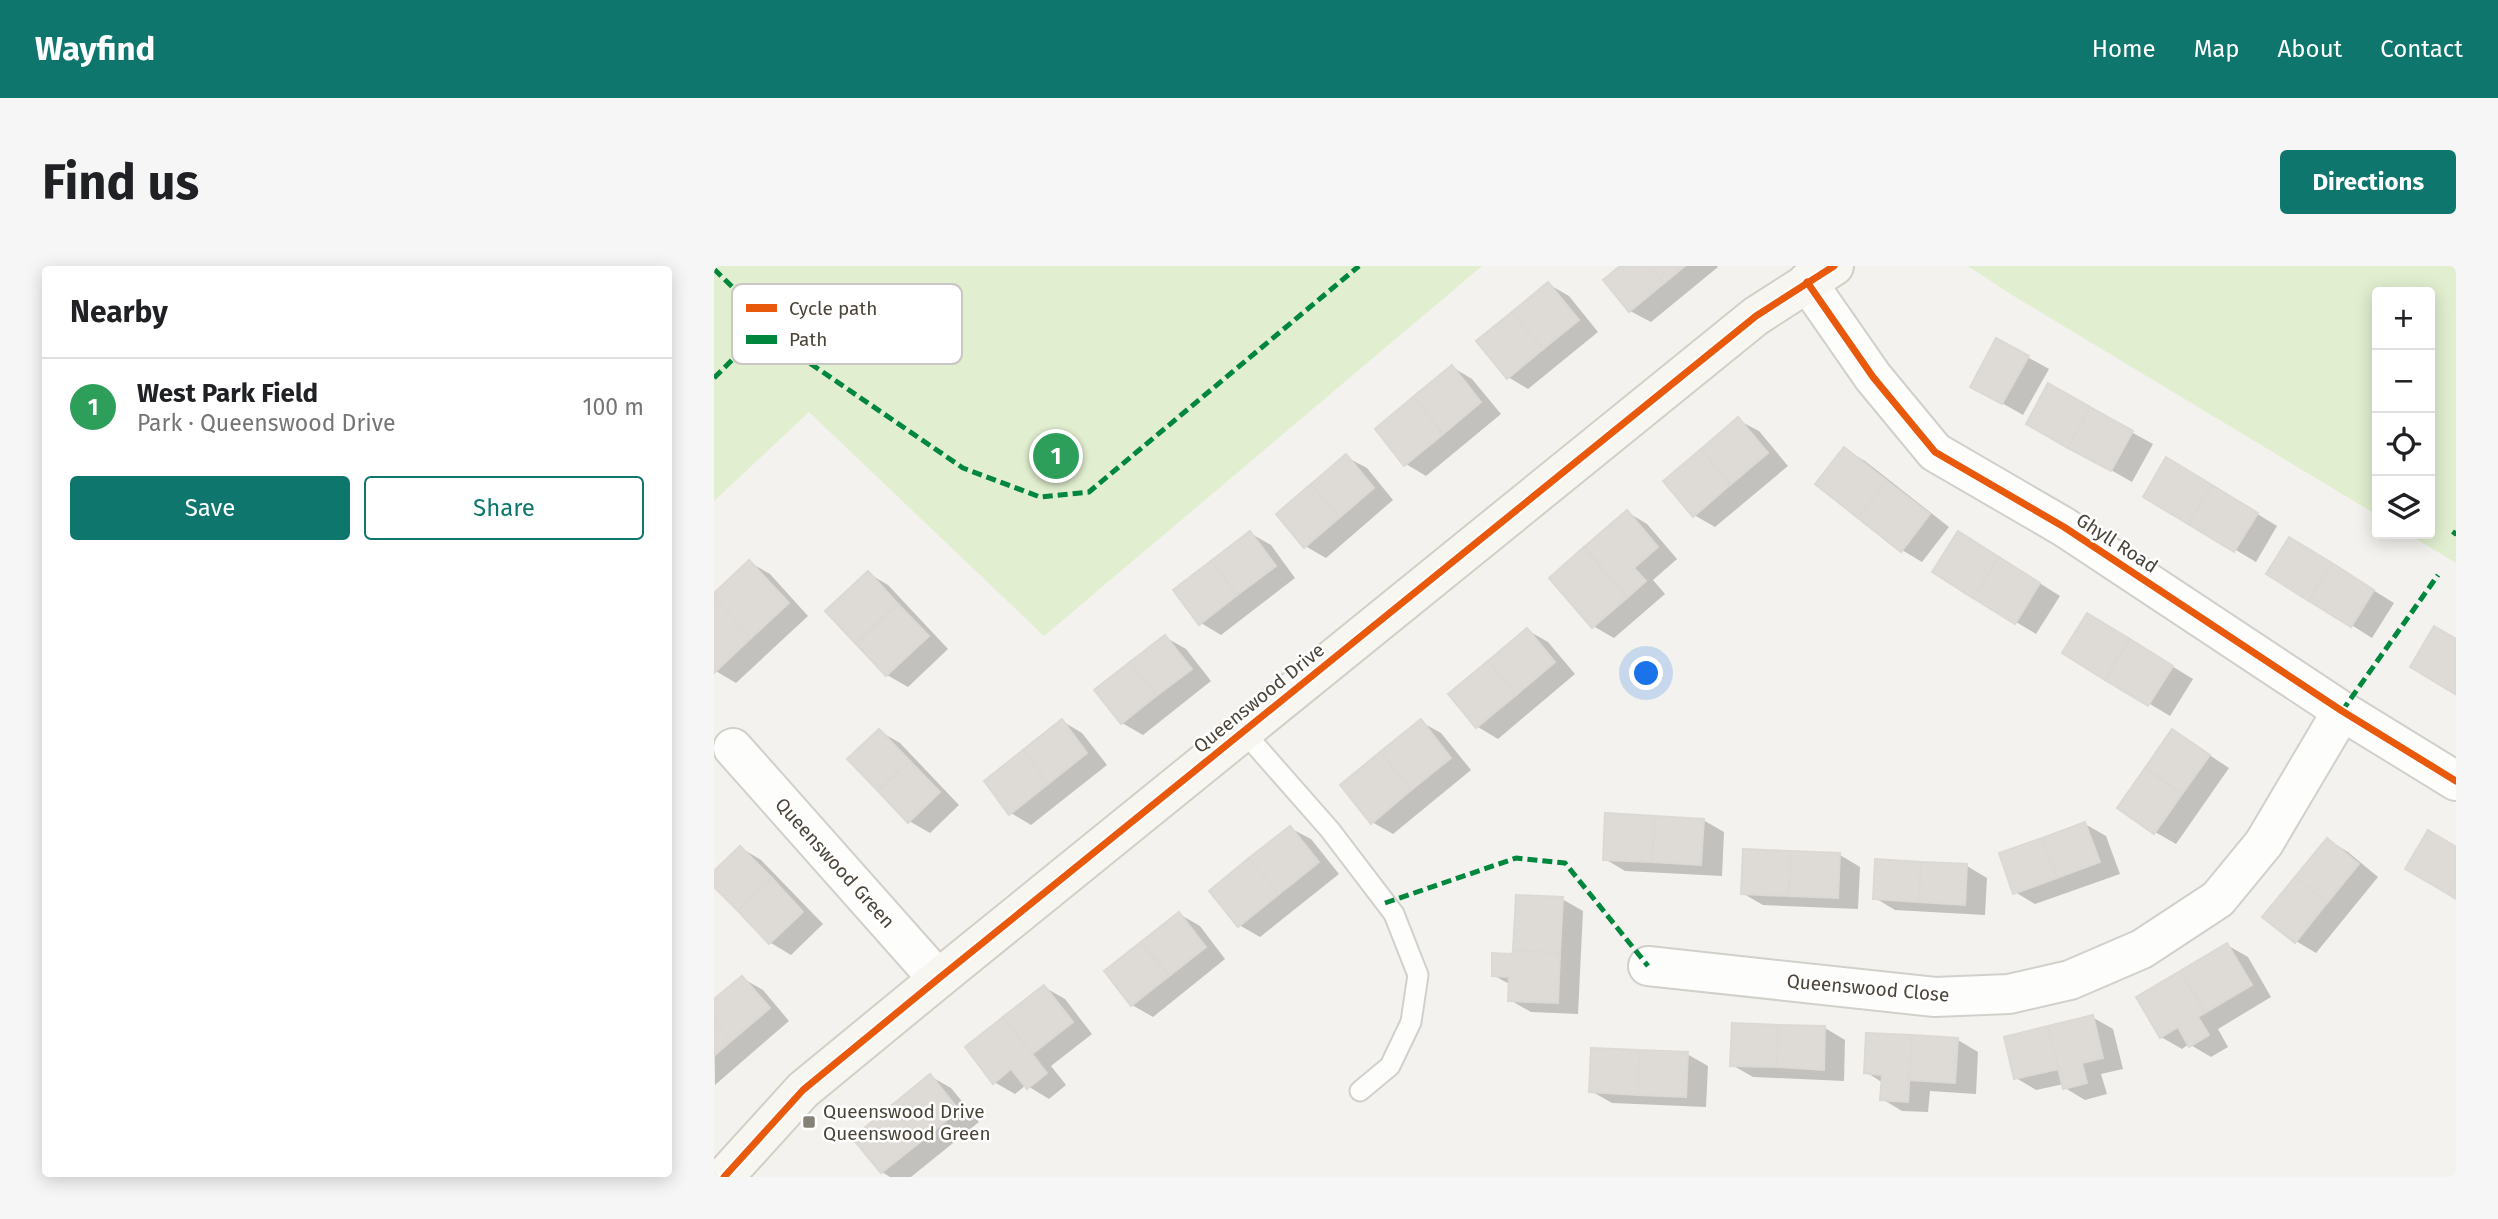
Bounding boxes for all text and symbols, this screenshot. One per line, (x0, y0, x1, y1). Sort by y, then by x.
text: Wayfind (35, 29, 155, 69)
text: Home (2092, 35, 2156, 63)
text: Map (2194, 35, 2240, 63)
text: About (2278, 35, 2342, 63)
text: Contact (2380, 35, 2463, 63)
button: Directions (2280, 150, 2456, 214)
text: Find us (42, 153, 199, 212)
legend (732, 284, 962, 364)
map controls (2372, 287, 2435, 539)
button: + (2372, 287, 2435, 350)
text: Nearby (70, 294, 168, 330)
text: Cycle path (789, 297, 877, 320)
text: Path (789, 328, 827, 351)
button: − (2372, 350, 2435, 413)
text: West Park Field (137, 378, 318, 409)
text: 1 (88, 393, 98, 421)
text: 100 m (583, 393, 644, 421)
text: Park · Queenswood Drive (137, 409, 396, 437)
button: locate (2372, 413, 2435, 476)
pin: 1 (1033, 430, 1079, 482)
button: Save (70, 476, 350, 540)
button: Share (364, 476, 644, 540)
button: layers (2372, 476, 2435, 539)
street label: Ghyll Road (2072, 508, 2162, 578)
street label: Queenswood Drive (1189, 638, 1329, 758)
your location (1629, 656, 1663, 690)
street label: Queenswood Green (770, 793, 900, 933)
street label: Queenswood Close (1786, 969, 1950, 1007)
place label: Queenswood Drive Queenswood Green (823, 1100, 991, 1145)
marker: Queenswood Drive Queenswood Green (801, 1114, 817, 1130)

